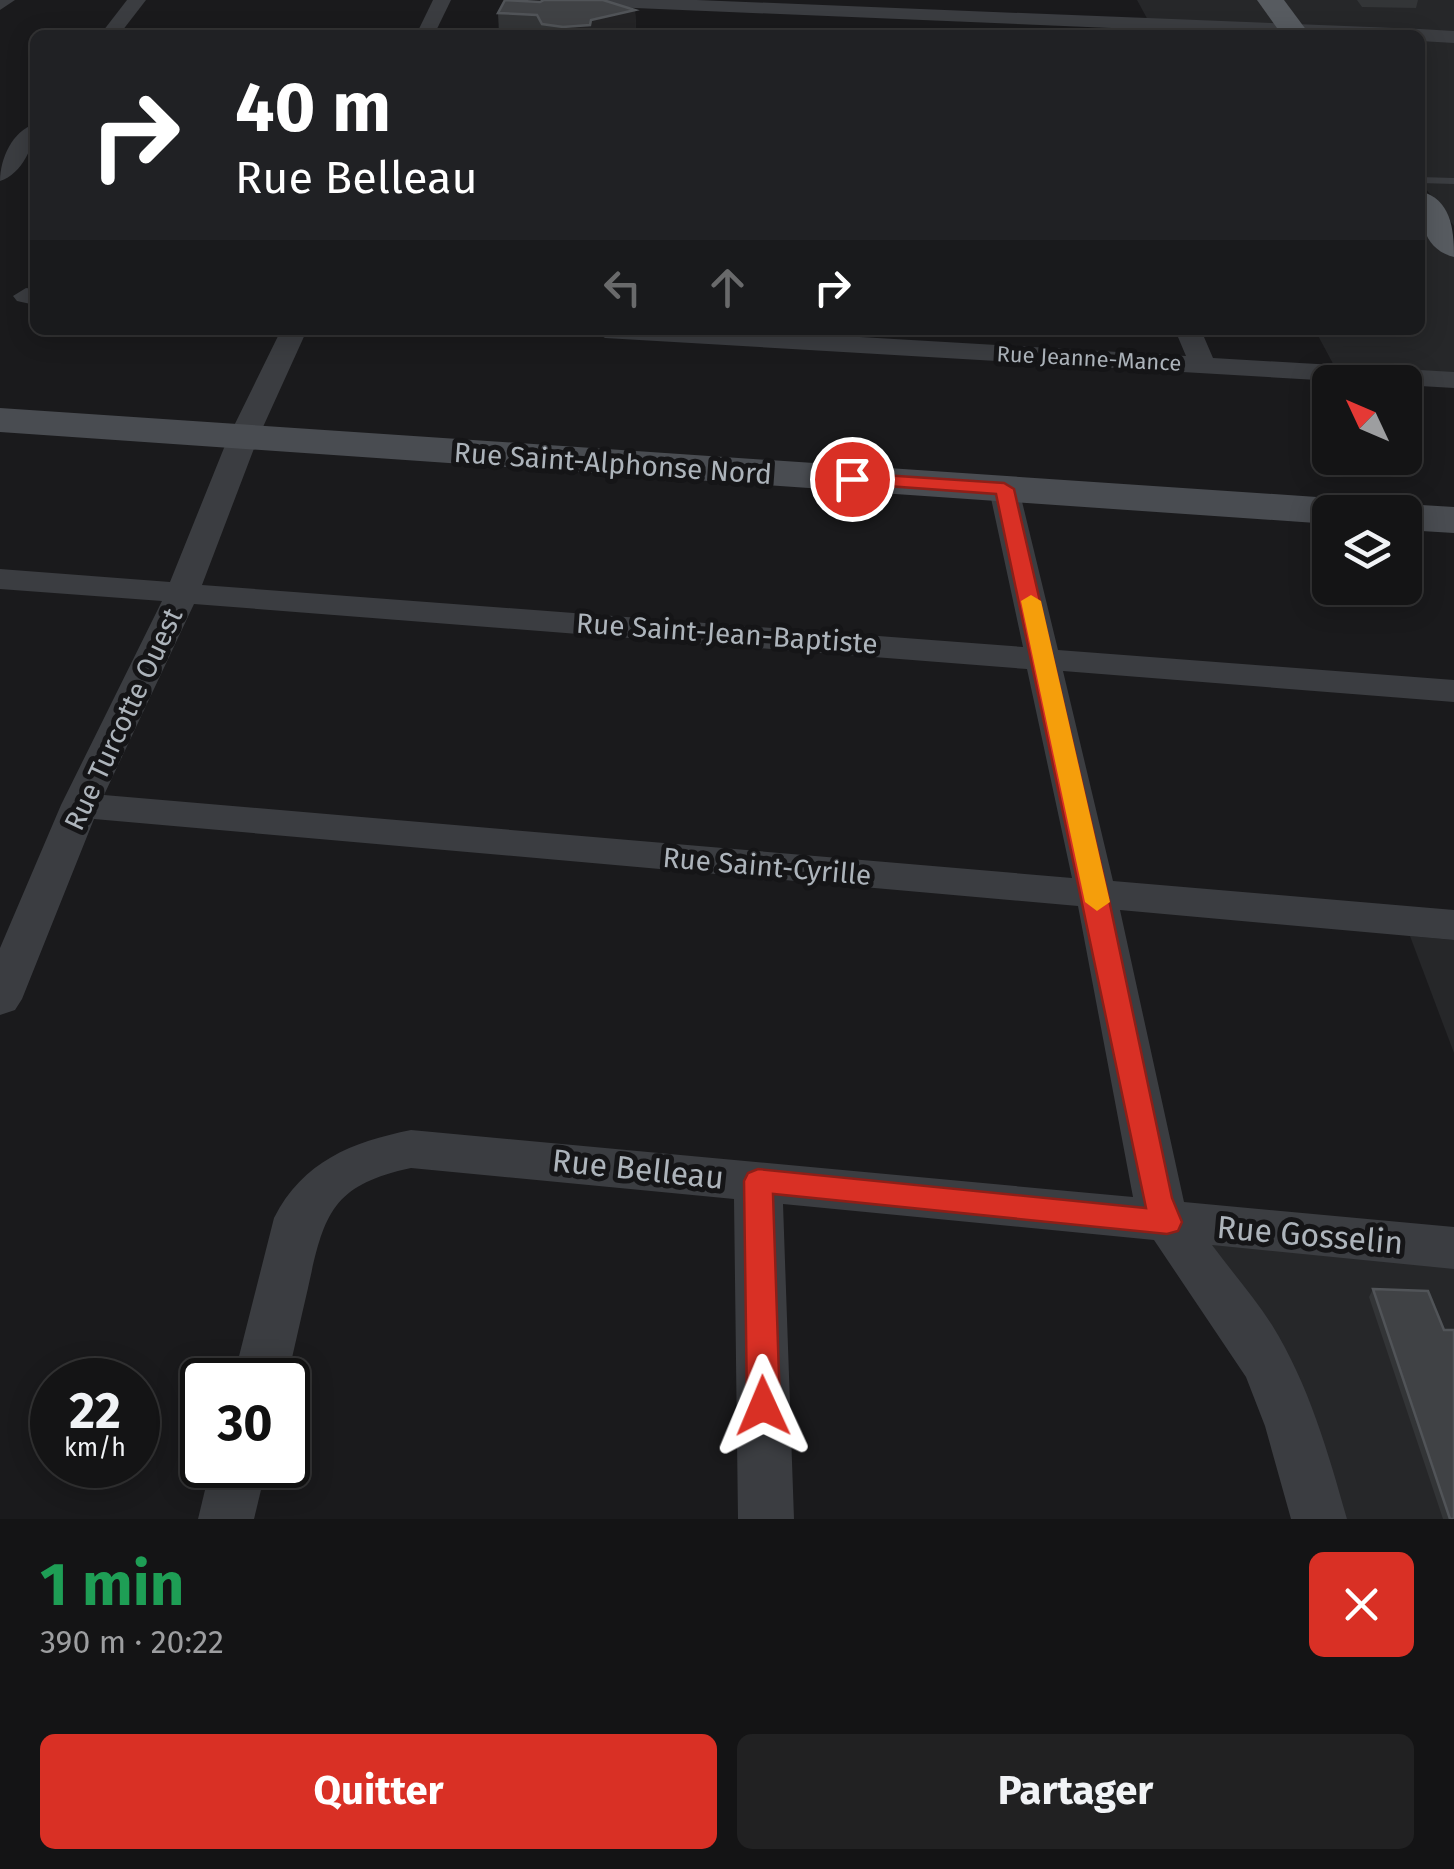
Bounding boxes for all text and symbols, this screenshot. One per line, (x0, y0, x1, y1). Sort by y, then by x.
text: 40 m (235, 66, 391, 150)
icon: right (70, 70, 200, 200)
text: Rue Belleau (235, 151, 478, 205)
icon: left (595, 260, 650, 315)
icon: ahead (700, 260, 755, 315)
icon: right (805, 260, 860, 315)
street label: Rue Jeanne-Mance (996, 340, 1182, 377)
north arrow (1312, 365, 1422, 475)
map controls (1312, 365, 1422, 605)
street label: Rue Saint-Alphonse Nord (453, 436, 773, 491)
pin (810, 437, 895, 522)
icon: arrive (825, 452, 880, 507)
button: layers (1312, 495, 1422, 605)
street label: Rue Turcotte Ouest (58, 602, 190, 836)
street label: Rue Saint-Jean-Baptiste (575, 607, 879, 660)
street label: Rue Saint-Cyrille (661, 841, 873, 892)
street label: Rue Belleau (550, 1141, 726, 1197)
street label: Rue Gosselin (1215, 1208, 1405, 1262)
position arrow (711, 1354, 815, 1458)
speed limit sign: 30 (180, 1358, 310, 1488)
text: 22 (69, 1381, 121, 1441)
text: km/h (64, 1433, 126, 1463)
text: 1 min (40, 1549, 184, 1621)
button: close (1309, 1552, 1414, 1657)
text: 390 m · 20:22 (40, 1623, 224, 1661)
button: Quitter (40, 1734, 717, 1849)
button: Partager (737, 1734, 1414, 1849)

